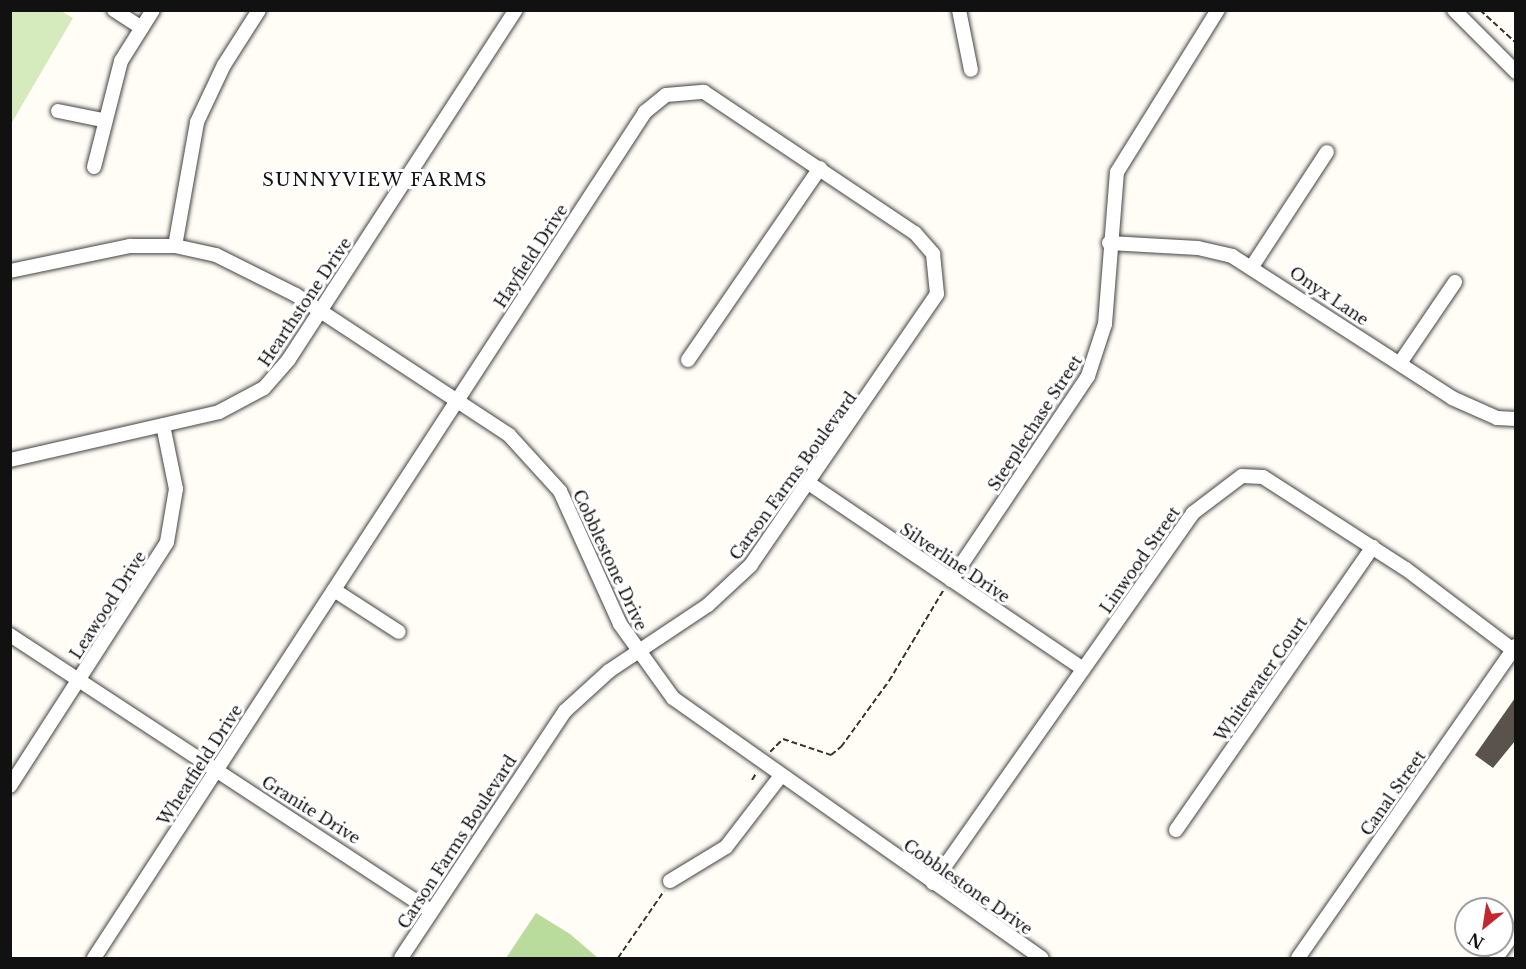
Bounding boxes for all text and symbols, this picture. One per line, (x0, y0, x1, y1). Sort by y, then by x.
district label: SUNNYVIEW FARMS (262, 169, 488, 191)
street label: Hayfield Drive (490, 201, 572, 311)
street label: Hearthstone Drive (255, 234, 355, 370)
street label: Onyx Lane (1286, 263, 1372, 329)
street label: Steeplechase Street (984, 352, 1086, 494)
street label: Carson Farms Boulevard (726, 388, 860, 564)
street label: Cobblestone Drive (569, 487, 651, 633)
street label: Linwood Street (1096, 503, 1184, 617)
street label: Silverline Drive (896, 519, 1014, 607)
street label: Leawood Drive (66, 547, 150, 663)
street label: Whitewater Court (1211, 613, 1311, 745)
street label: Wheatfield Drive (154, 701, 246, 829)
street label: Canal Street (1357, 747, 1429, 839)
street label: Carson Farms Boulevard (394, 752, 520, 932)
street label: Granite Drive (258, 772, 364, 848)
street label: Cobblestone Drive (900, 835, 1036, 939)
north arrow (1454, 897, 1514, 957)
text: N (1464, 928, 1488, 953)

